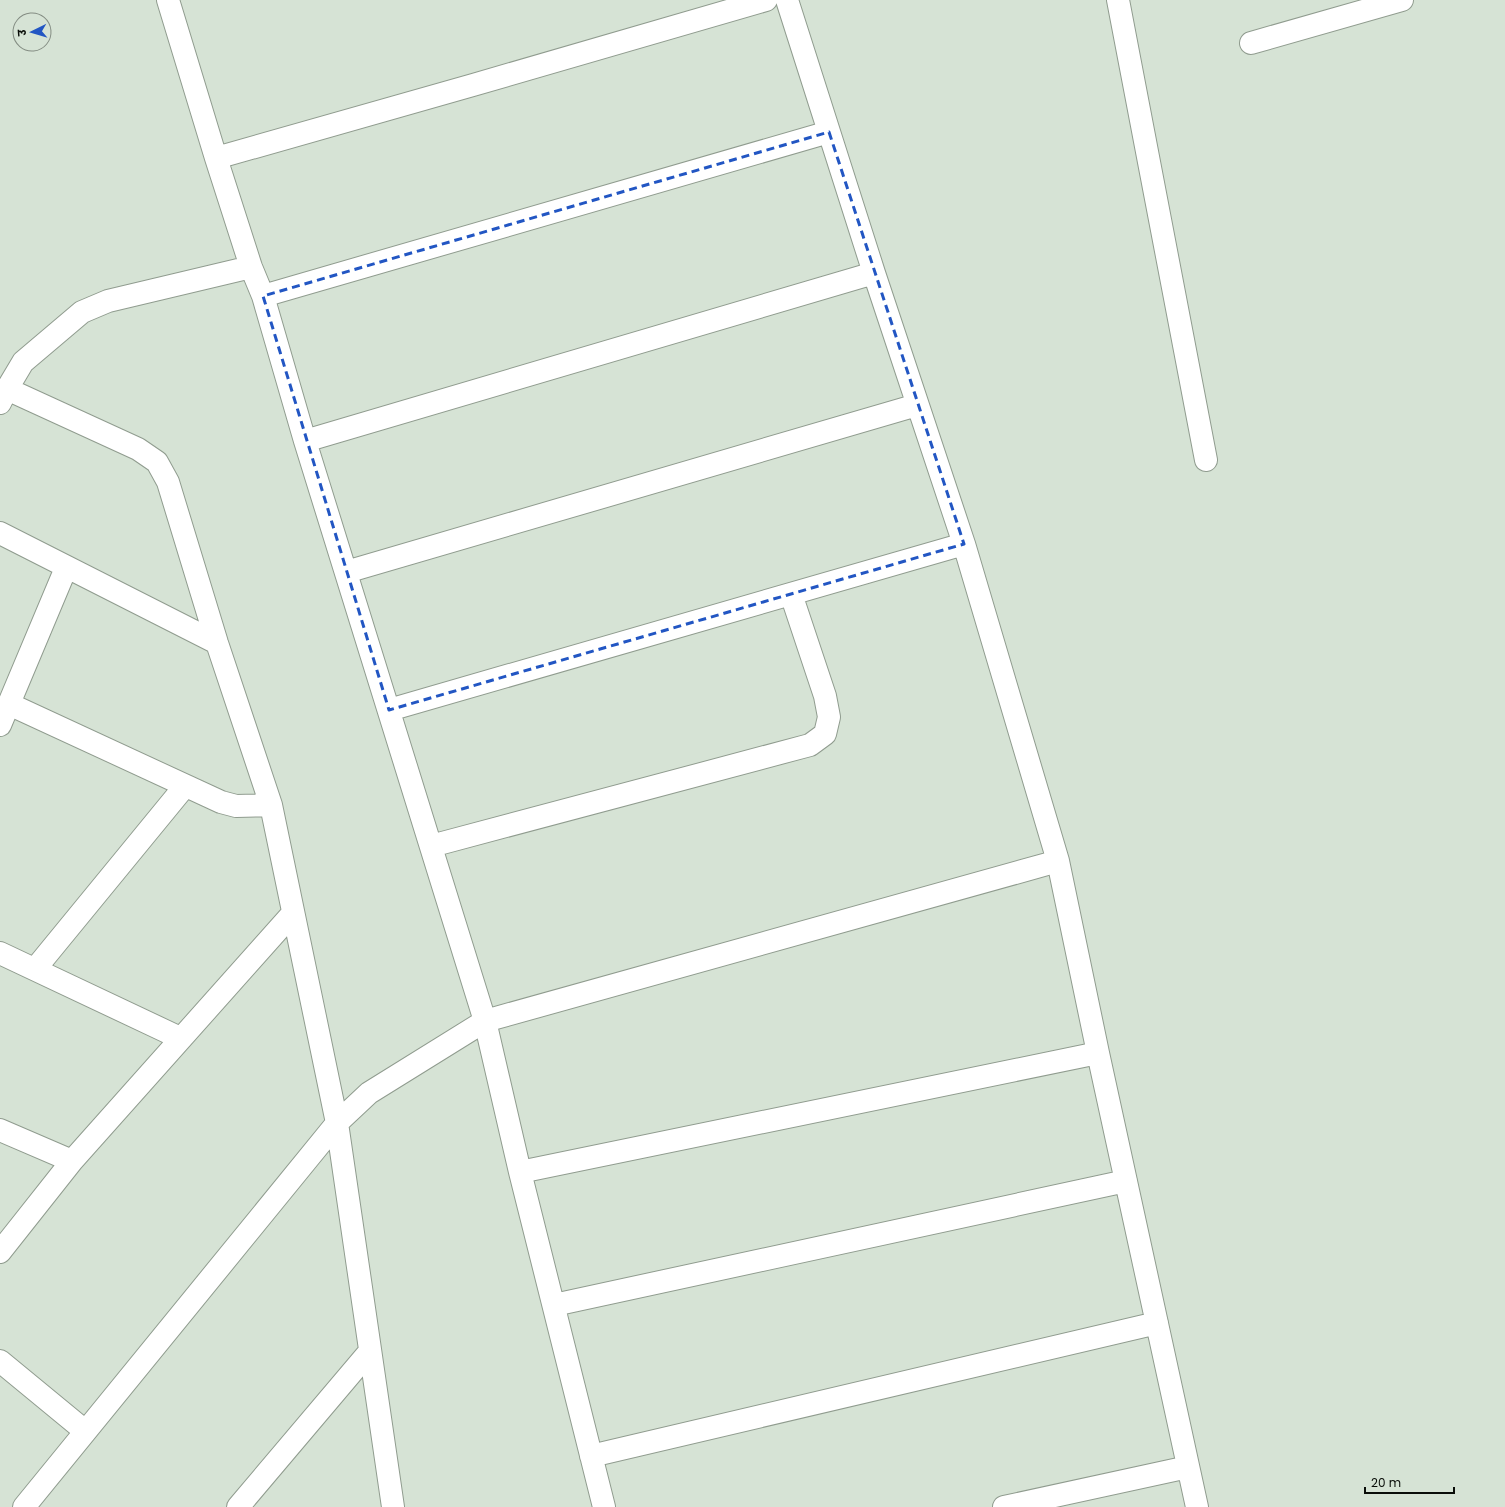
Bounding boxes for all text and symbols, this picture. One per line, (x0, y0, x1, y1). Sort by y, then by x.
north arrow (12, 12, 52, 52)
text: उ (14, 28, 30, 38)
scale bar (1365, 1469, 1454, 1495)
text: 20 m (1371, 1474, 1401, 1491)

